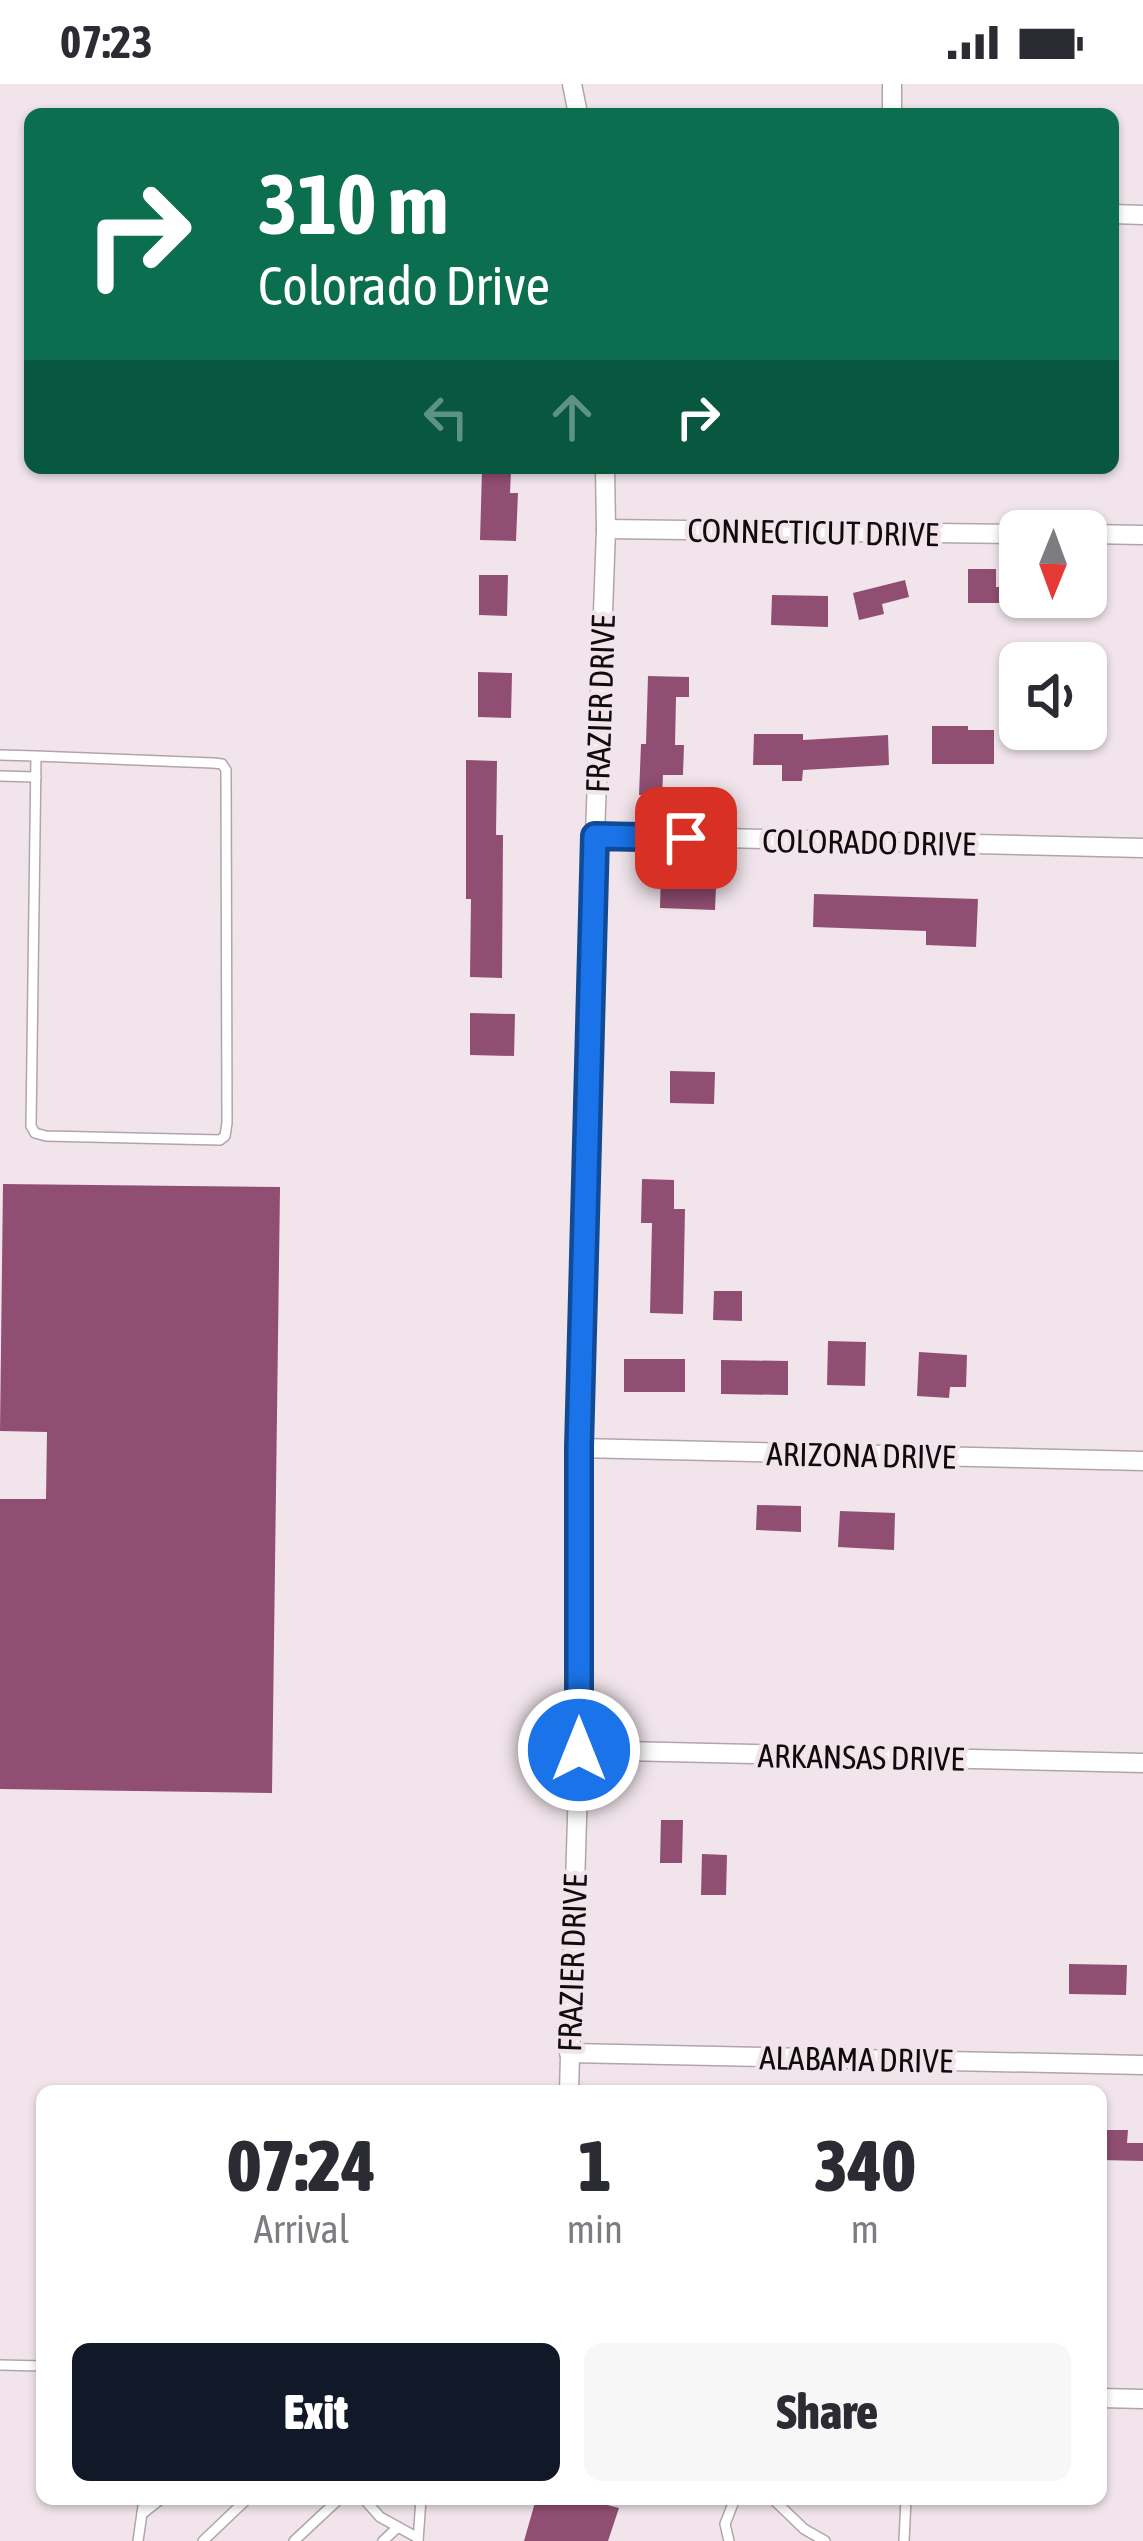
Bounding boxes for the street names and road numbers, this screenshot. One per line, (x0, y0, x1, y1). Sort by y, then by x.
street label: CONNECTICUT DRIVE (687, 511, 939, 553)
street label: FRAZIER DRIVE (578, 614, 622, 794)
street label: COLORADO DRIVE (762, 821, 976, 863)
street label: ARIZONA DRIVE (766, 1434, 956, 1476)
street label: ARKANSAS DRIVE (757, 1736, 965, 1778)
street label: FRAZIER DRIVE (550, 1873, 594, 2053)
street label: ALABAMA DRIVE (759, 2038, 953, 2080)

